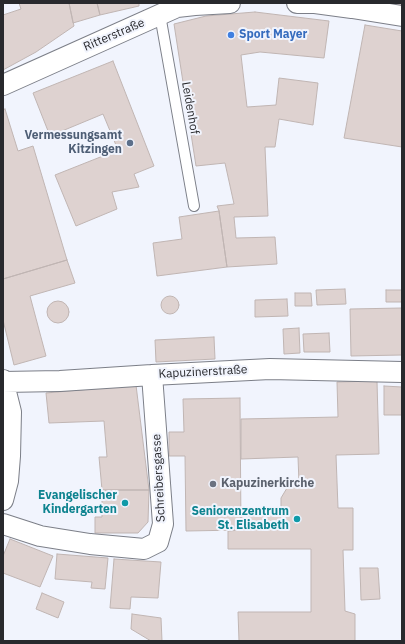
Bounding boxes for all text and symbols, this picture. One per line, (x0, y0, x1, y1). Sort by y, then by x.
street label: Ritterstraße (81, 16, 147, 54)
place label: Sport Mayer (239, 28, 307, 42)
marker: Sport Mayer (226, 30, 236, 40)
street label: Leidenhof (178, 81, 202, 135)
place label: Vermessungsamt Kitzingen (24, 129, 122, 157)
marker: Vermessungsamt Kitzingen (125, 138, 135, 148)
street label: Kapuzinerstraße (158, 362, 248, 382)
street label: Schreibersgasse (149, 434, 169, 522)
place label: Kapuzinerkirche (221, 477, 314, 491)
marker: Kapuzinerkirche (208, 479, 218, 489)
place label: Evangelischer Kindergarten (38, 489, 117, 517)
marker: Evangelischer Kindergarten (120, 498, 130, 508)
place label: Seniorenzentrum St. Elisabeth (191, 505, 289, 533)
marker: Seniorenzentrum St. Elisabeth (292, 514, 302, 524)

